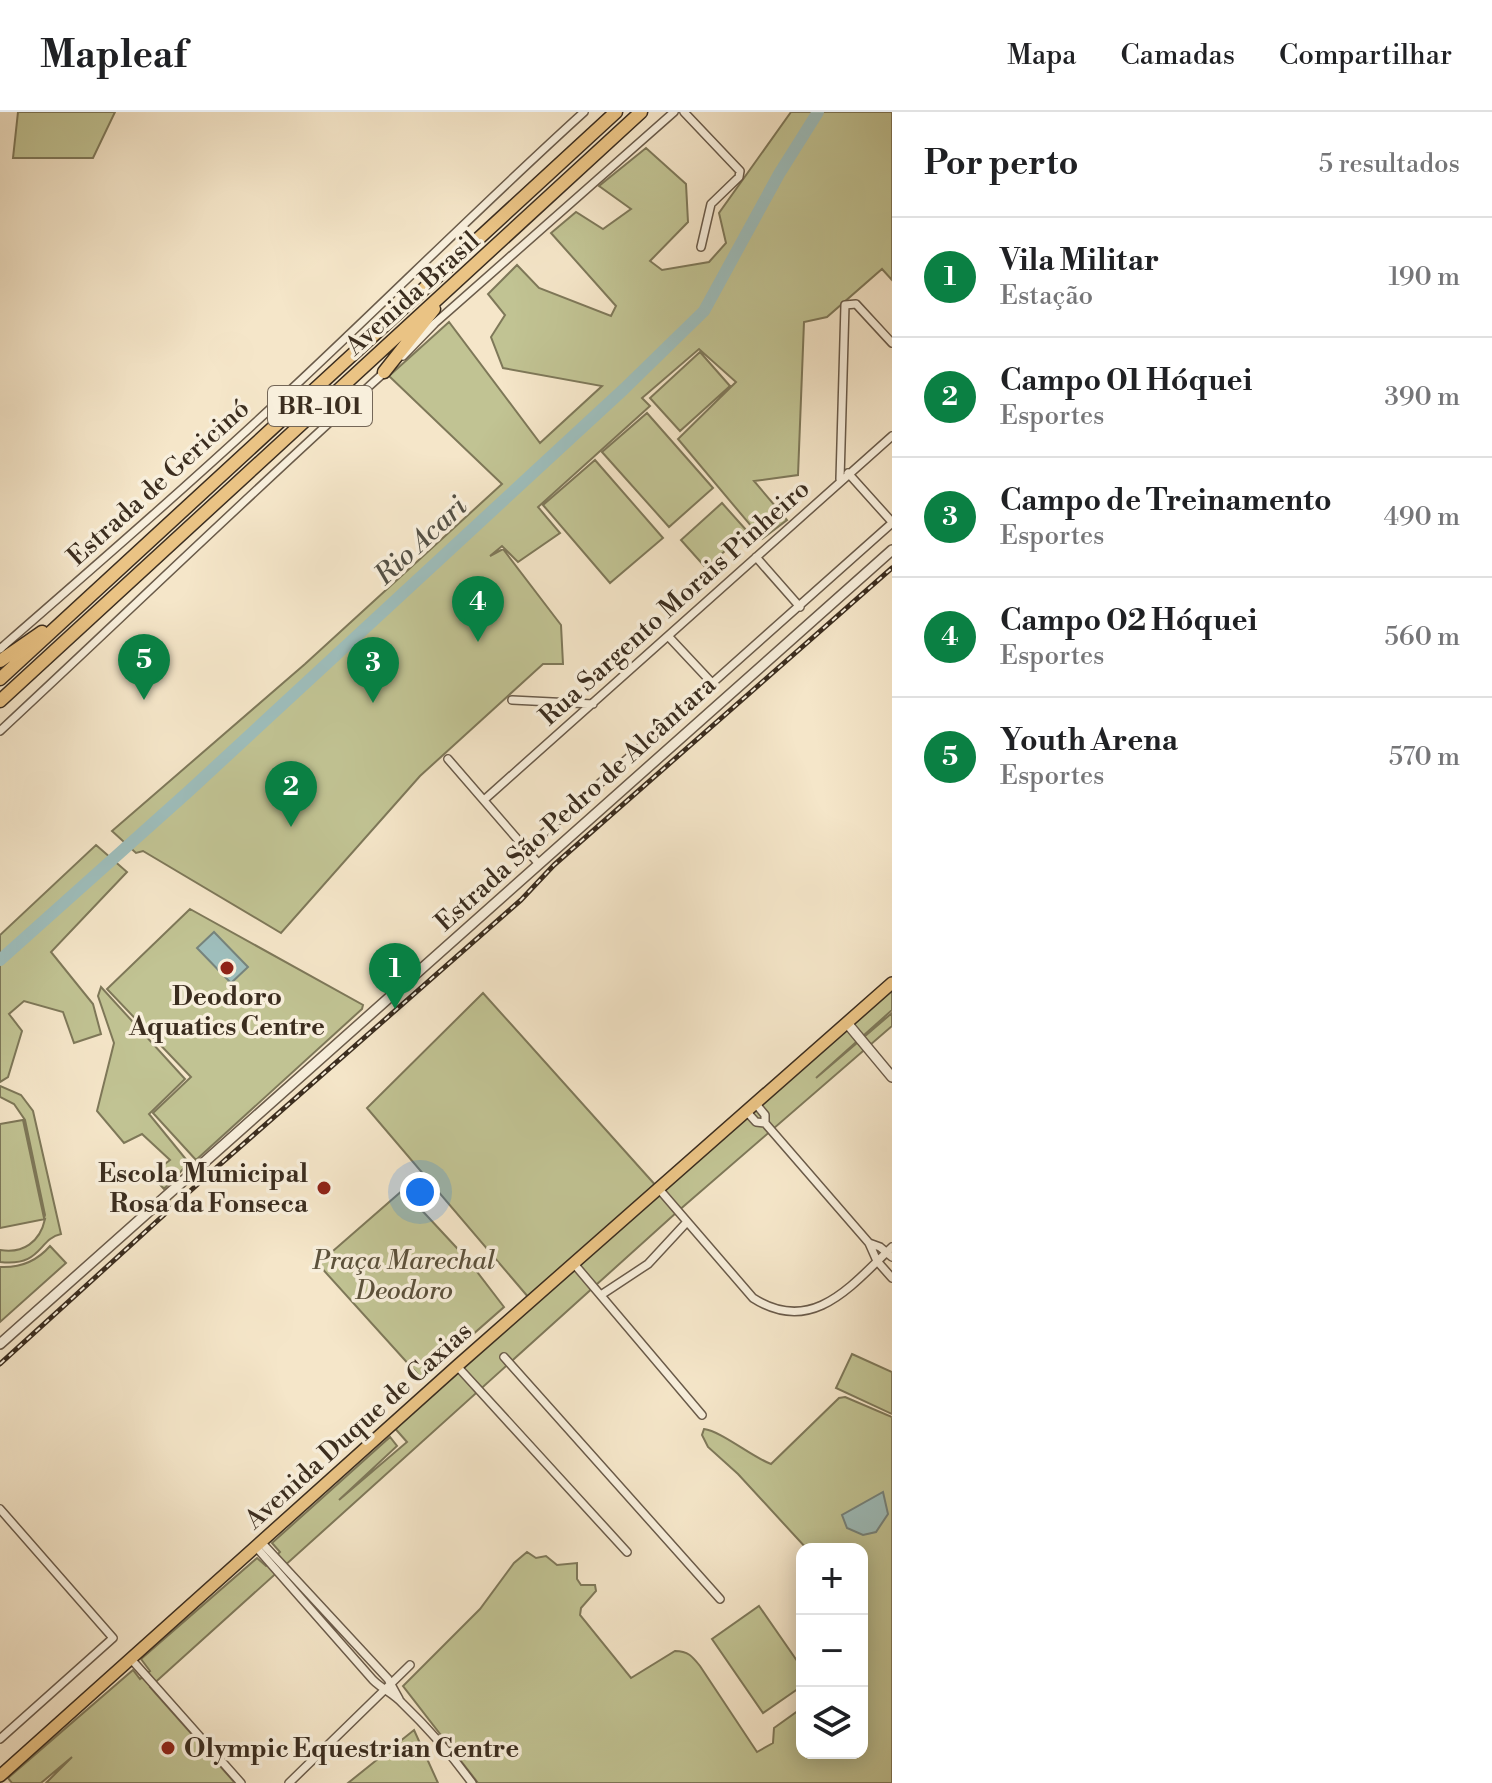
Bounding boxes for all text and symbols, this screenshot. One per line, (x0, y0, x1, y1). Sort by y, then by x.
text: Mapleaf (40, 32, 187, 79)
text: Mapa (1007, 38, 1077, 73)
text: Camadas (1121, 38, 1235, 73)
text: Compartilhar (1279, 38, 1452, 73)
text: Por perto (924, 143, 1079, 185)
text: 5 resultados (1319, 148, 1460, 180)
street label: Avenida Brasil (338, 225, 487, 363)
text: Vila Militar (1000, 242, 1159, 280)
text: 1 (944, 261, 956, 293)
text: 190 m (1389, 261, 1460, 293)
text: Estação (1000, 280, 1093, 312)
text: Campo 01 Hóquei (1000, 362, 1252, 400)
text: 2 (942, 381, 958, 413)
text: 390 m (1385, 381, 1460, 413)
road number: BR-101 (268, 386, 372, 426)
street label: Estrada de Gericinó (61, 393, 256, 573)
text: Esportes (1000, 400, 1104, 432)
street label: Rua Sargento Morais Pinheiro (533, 473, 816, 733)
text: Campo de Treinamento (1000, 482, 1332, 520)
water label: Rio Acari (367, 489, 475, 594)
text: 3 (942, 501, 958, 533)
text: 490 m (1383, 501, 1460, 533)
text: Esportes (1000, 520, 1104, 552)
pin: 4 (452, 576, 504, 642)
text: Campo 02 Hóquei (1000, 602, 1257, 640)
text: 4 (941, 621, 959, 653)
text: 560 m (1385, 621, 1460, 653)
pin: 5 (118, 634, 170, 700)
pin: 3 (347, 637, 399, 703)
text: Esportes (1000, 640, 1104, 672)
street label: Estrada São Pedro de Alcântara (429, 669, 723, 938)
text: Youth Arena (1000, 722, 1178, 760)
text: 5 (942, 741, 958, 773)
text: 570 m (1389, 741, 1460, 773)
text: Esportes (1000, 760, 1104, 792)
pin: 2 (265, 761, 317, 827)
pin: 1 (369, 943, 421, 1009)
marker: Deodoro Aquatics Centre (218, 959, 236, 977)
place label: Deodoro Aquatics Centre (128, 981, 325, 1043)
place label: Escola Municipal Rosa da Fonseca (98, 1158, 309, 1220)
your location (400, 1172, 440, 1212)
marker: Escola Municipal Rosa da Fonseca (315, 1179, 333, 1197)
park label: Praça Marechal Deodoro (312, 1245, 496, 1307)
street label: Avenida Duque de Caxias (238, 1315, 479, 1537)
map controls (796, 1543, 868, 1759)
button: + (796, 1543, 868, 1615)
button: − (796, 1615, 868, 1687)
button: layers (796, 1687, 868, 1759)
place label: Olympic Equestrian Centre (184, 1733, 519, 1765)
marker: Olympic Equestrian Centre (159, 1739, 177, 1757)

